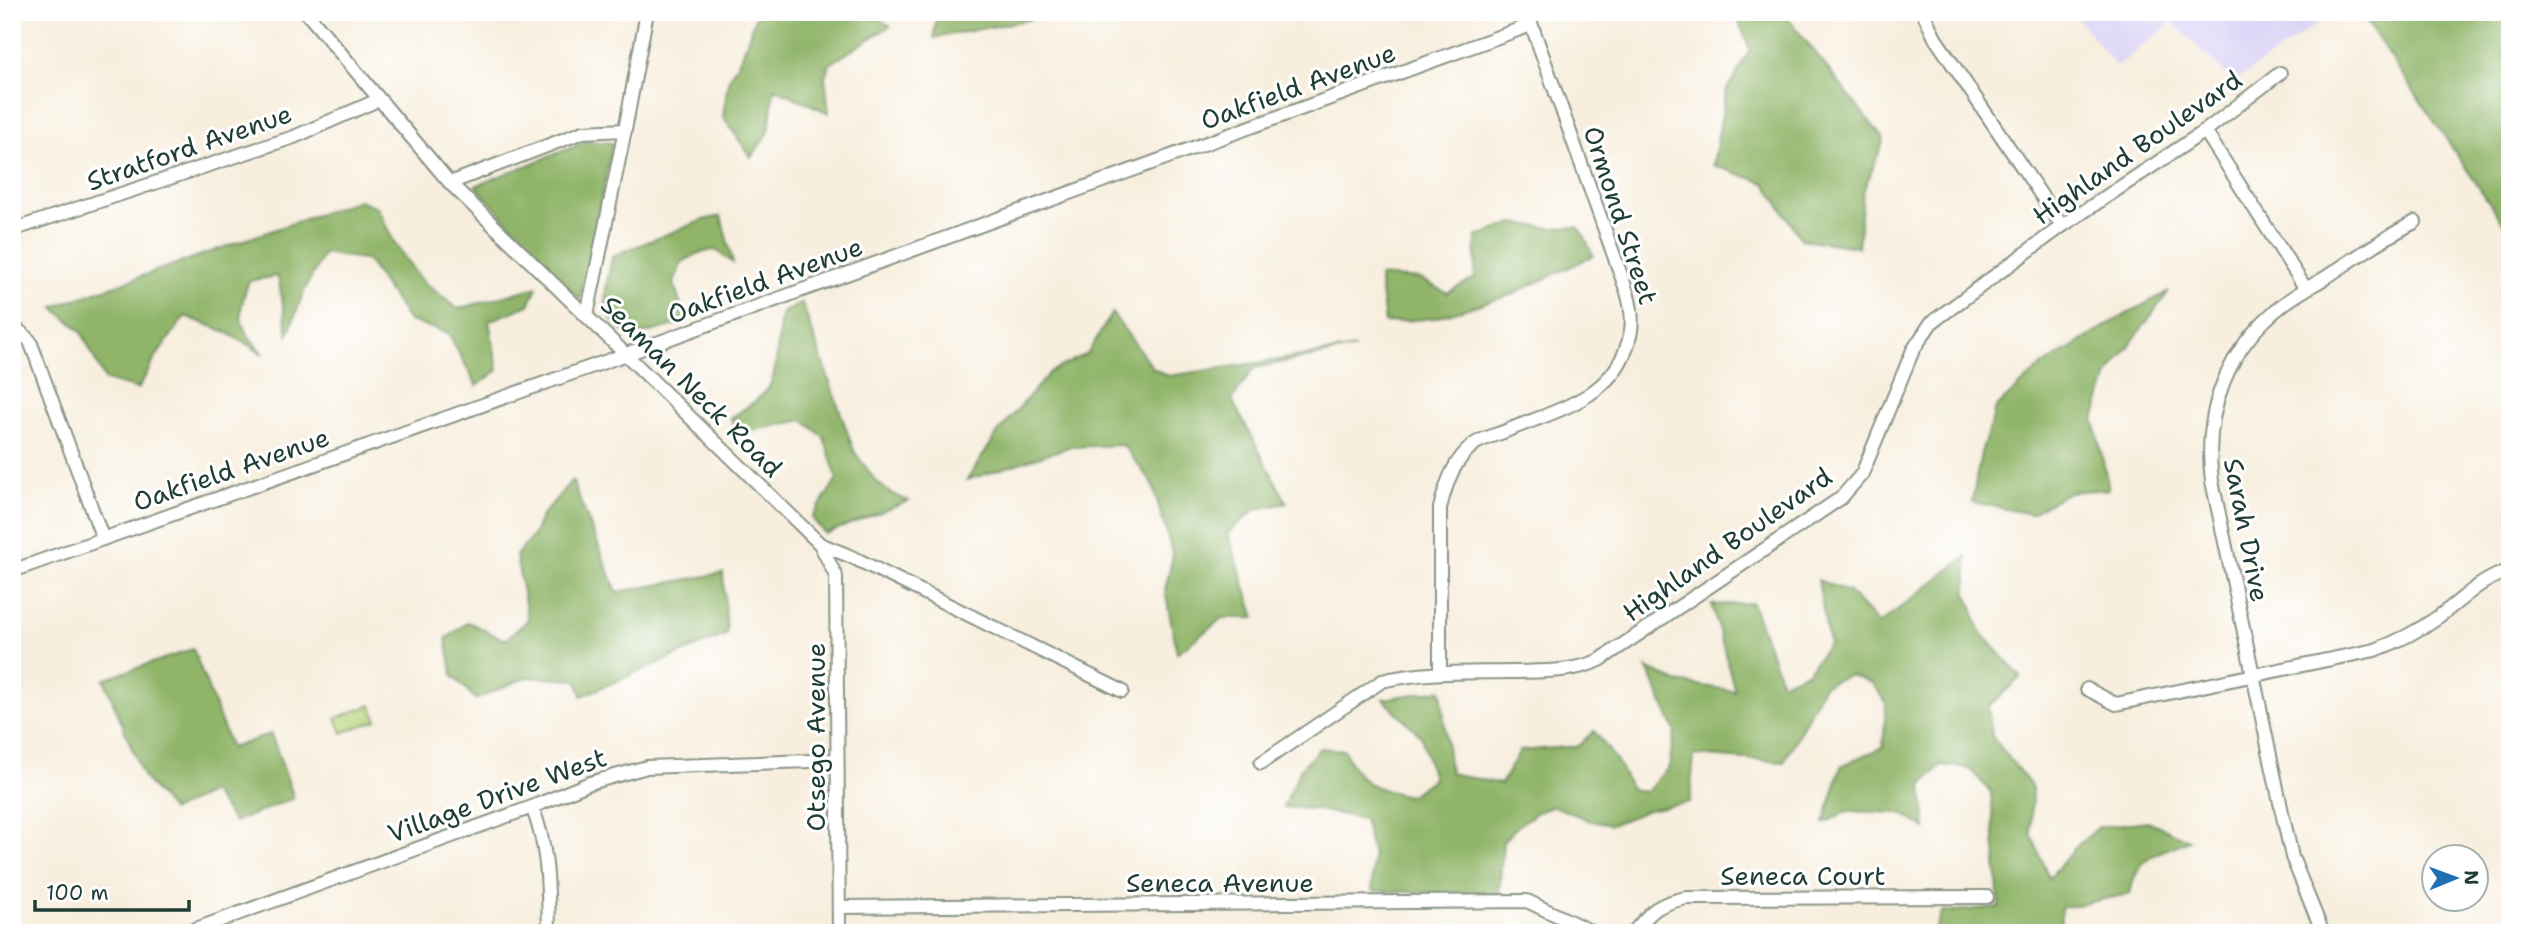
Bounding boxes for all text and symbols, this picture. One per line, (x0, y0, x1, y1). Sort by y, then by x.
street label: Oakfield Avenue (1196, 34, 1400, 138)
street label: Highland Boulevard (2026, 62, 2248, 232)
street label: Stratford Avenue (82, 95, 296, 199)
street label: Ormond Street (1576, 121, 1666, 309)
street label: Oakfield Avenue (663, 228, 867, 332)
street label: Seaman Neck Road (593, 287, 791, 485)
street label: Oakfield Avenue (128, 419, 334, 519)
street label: Sarah Drive (2216, 455, 2278, 605)
street label: Highland Boulevard (1616, 459, 1838, 629)
street label: Otsego Avenue (798, 643, 833, 831)
street label: Village Drive West (383, 739, 611, 851)
north arrow (2420, 844, 2490, 914)
street label: Seneca Court (1720, 858, 1886, 893)
street label: Seneca Avenue (1126, 865, 1314, 900)
scale bar (35, 868, 189, 912)
text: N (2459, 870, 2484, 885)
text: 100 m (46, 879, 109, 907)

